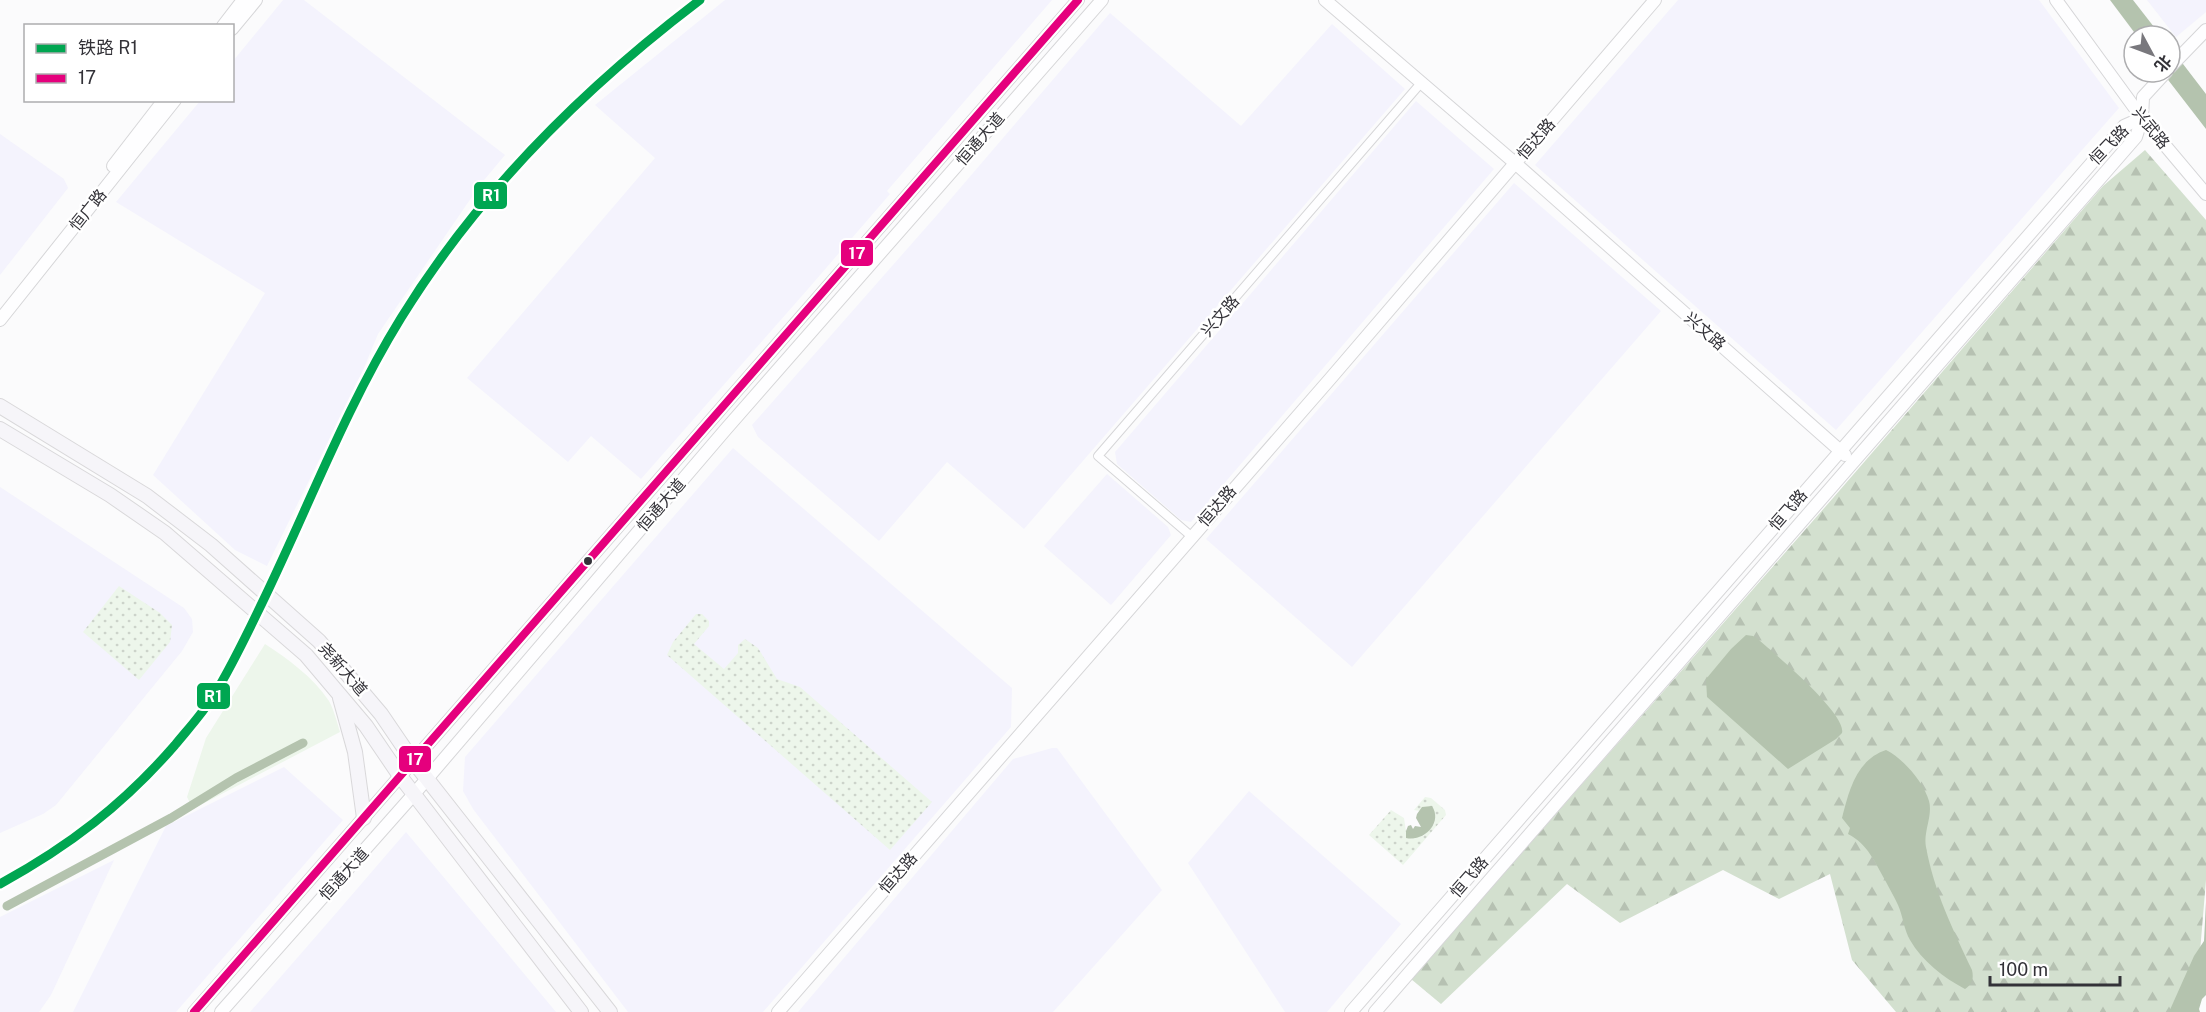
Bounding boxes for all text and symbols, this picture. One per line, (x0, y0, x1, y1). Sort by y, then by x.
legend (24, 24, 234, 102)
north arrow (2122, 24, 2182, 84)
text: 铁路 R1 (78, 37, 138, 58)
text: 北 (2151, 51, 2175, 76)
text: 17 (78, 67, 96, 88)
street label: 兴武路 (2129, 103, 2173, 153)
street label: 恒通大道 (952, 109, 1008, 169)
street label: 恒达路 (1513, 115, 1559, 163)
street label: 恒飞路 (2085, 121, 2133, 169)
line badge: R1 (473, 181, 508, 210)
street label: 恒广路 (66, 185, 110, 235)
text: R1 (482, 186, 500, 205)
line badge: 17 (840, 239, 874, 267)
text: 17 (849, 244, 865, 263)
street label: 兴文路 (1197, 292, 1243, 340)
street label: 兴文路 (1681, 308, 1729, 354)
street label: 恒通大道 (633, 475, 689, 535)
street label: 恒达路 (1194, 482, 1240, 530)
street label: 恒飞路 (1765, 486, 1811, 534)
unlabelled marker (582, 555, 594, 567)
street label: 尧新大道 (315, 639, 371, 699)
line badge: R1 (196, 682, 231, 710)
text: R1 (204, 687, 222, 706)
line badge: 17 (398, 745, 432, 773)
text: 17 (407, 750, 423, 769)
street label: 恒通大道 (316, 844, 372, 904)
street label: 恒达路 (875, 849, 921, 897)
street label: 恒飞路 (1446, 853, 1492, 901)
scale bar (1990, 949, 2120, 987)
text: 100 m (1999, 959, 2048, 980)

